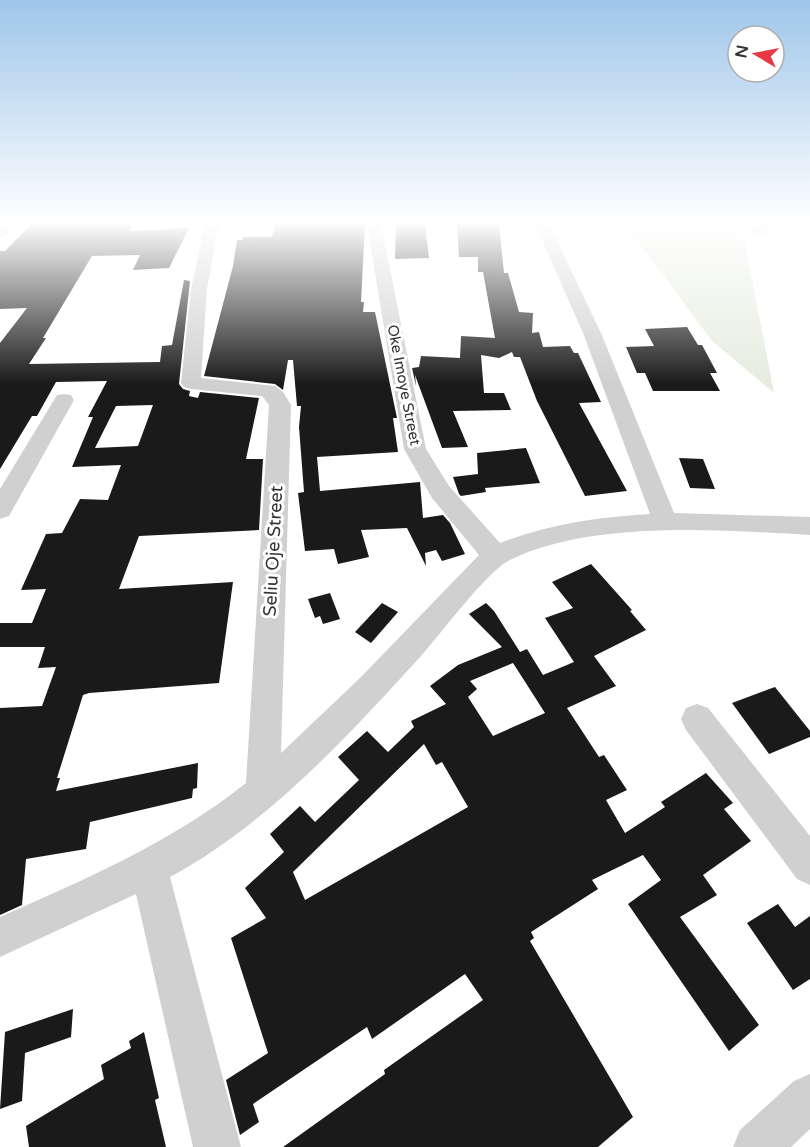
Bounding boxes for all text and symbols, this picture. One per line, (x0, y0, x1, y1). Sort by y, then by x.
north arrow (726, 24, 786, 84)
text: N (731, 44, 753, 60)
street label: Oke Imoye Street (383, 323, 425, 447)
street label: Seliu Oje Street (259, 485, 287, 617)

